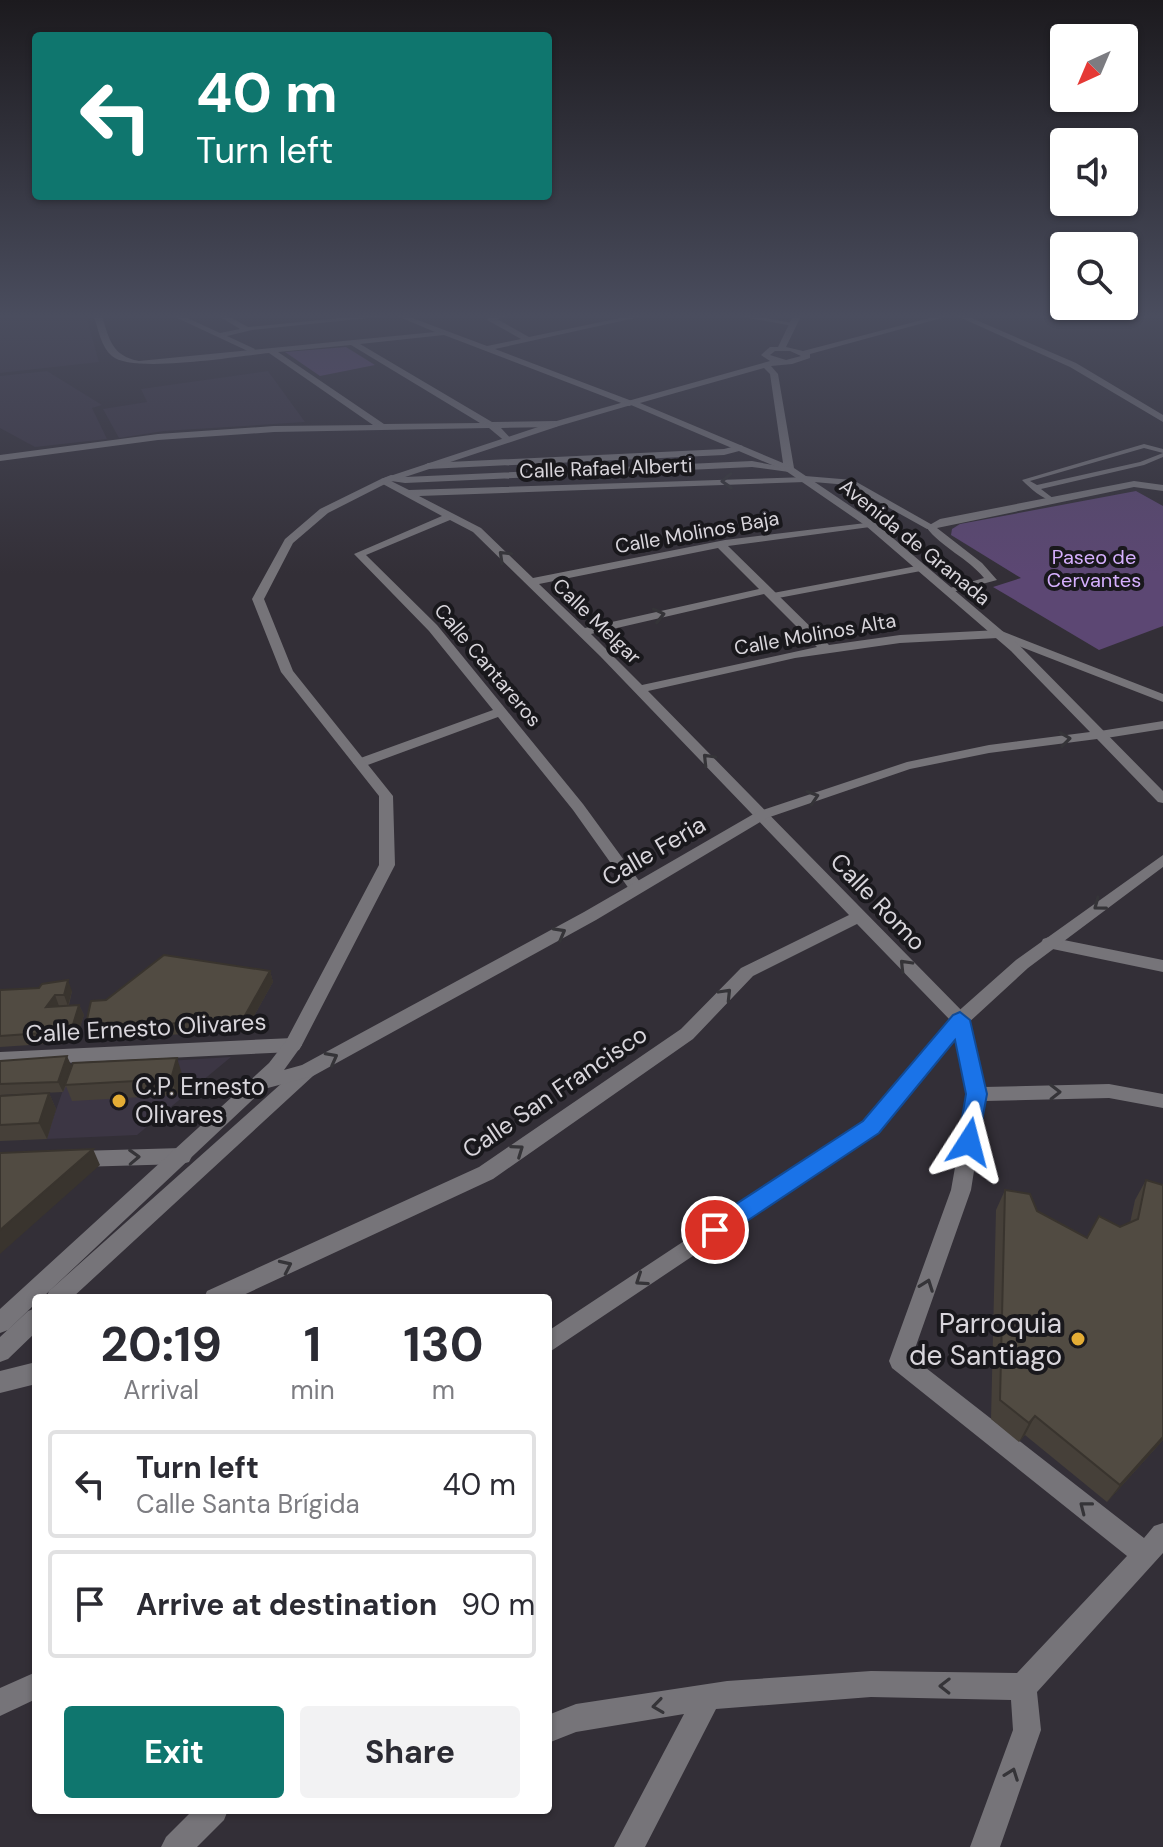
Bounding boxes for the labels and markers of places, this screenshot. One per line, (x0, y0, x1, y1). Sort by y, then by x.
place label: C.P. Ernesto Olivares (135, 1071, 265, 1130)
marker: C.P. Ernesto Olivares (110, 1092, 128, 1110)
pin (681, 1196, 749, 1264)
place label: Parroquia de Santiago (909, 1305, 1062, 1374)
marker: Parroquia de Santiago (1069, 1330, 1087, 1348)

